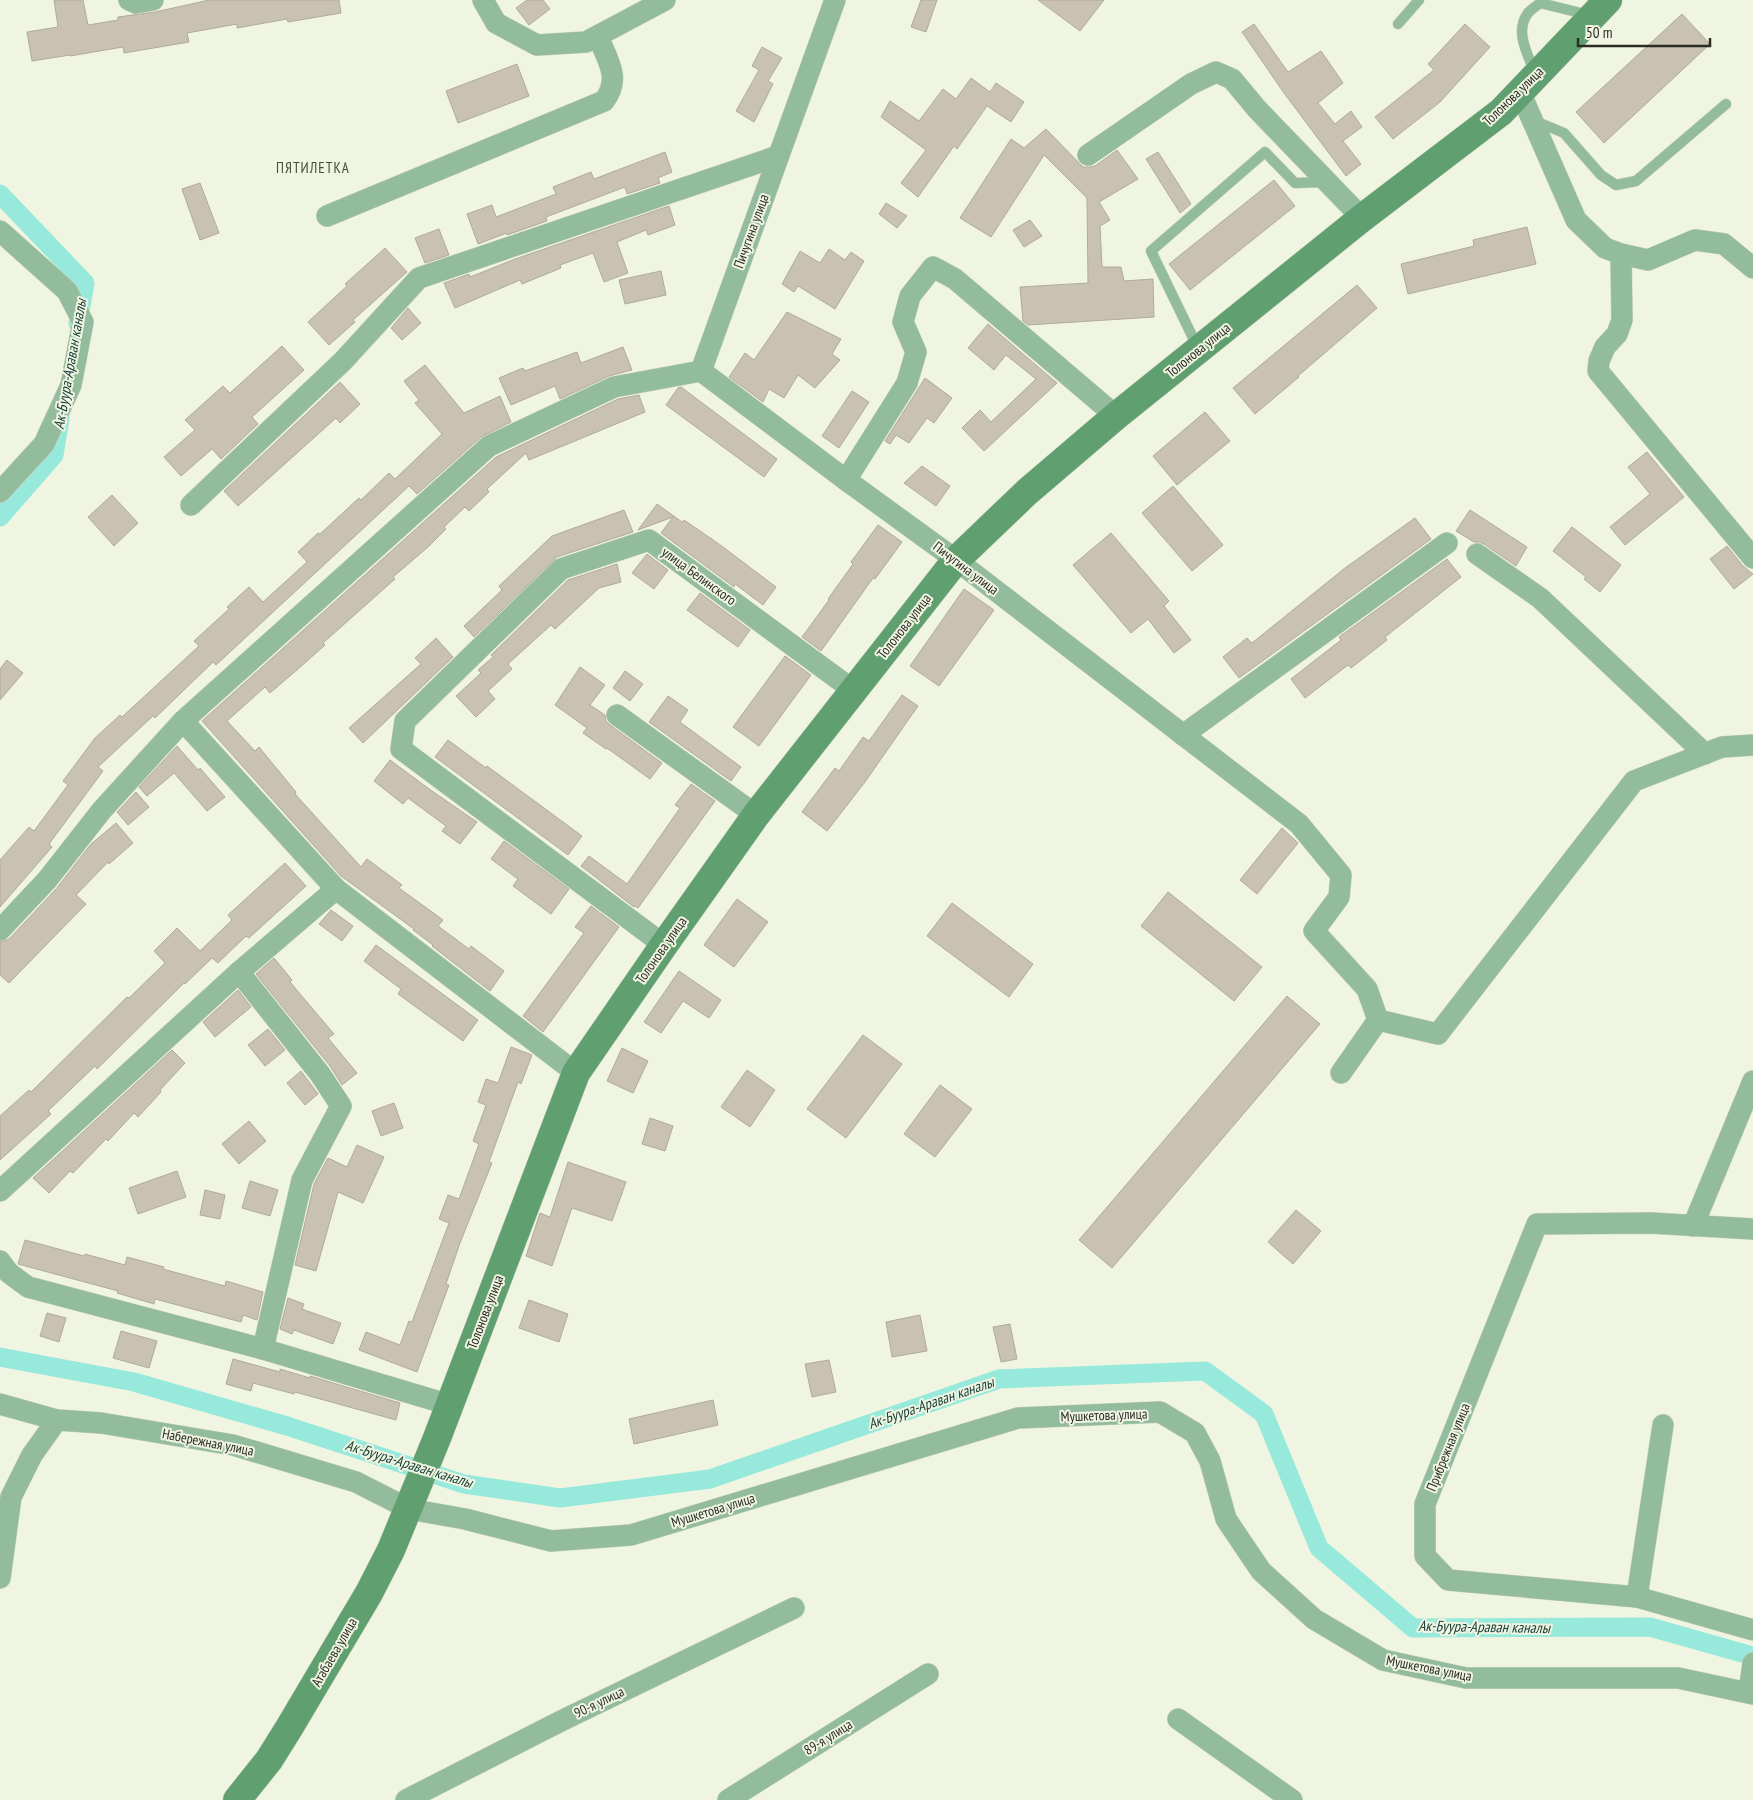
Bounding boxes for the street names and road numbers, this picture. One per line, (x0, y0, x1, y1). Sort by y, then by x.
street label: Толонова улица (1479, 63, 1547, 129)
street label: Пичугина улица (729, 191, 773, 271)
street label: Толонова улица (1162, 319, 1234, 381)
street label: Пичугина улица (929, 537, 1003, 599)
street label: улица Белинского (658, 543, 740, 609)
street label: Толонова улица (873, 590, 935, 662)
street label: Толонова улица (631, 913, 691, 987)
street label: Толонова улица (463, 1273, 507, 1351)
street label: Прибрежная улица (1422, 1400, 1474, 1494)
street label: Мушкетова улица (1060, 1404, 1148, 1426)
street label: Набережная улица (161, 1424, 255, 1460)
street label: Мушкетова улица (669, 1489, 757, 1531)
street label: Атабаева улица (307, 1614, 361, 1690)
street label: Мушкетова улица (1385, 1651, 1473, 1685)
street label: 90-я улица (571, 1682, 627, 1722)
street label: 89-я улица (800, 1715, 856, 1759)

